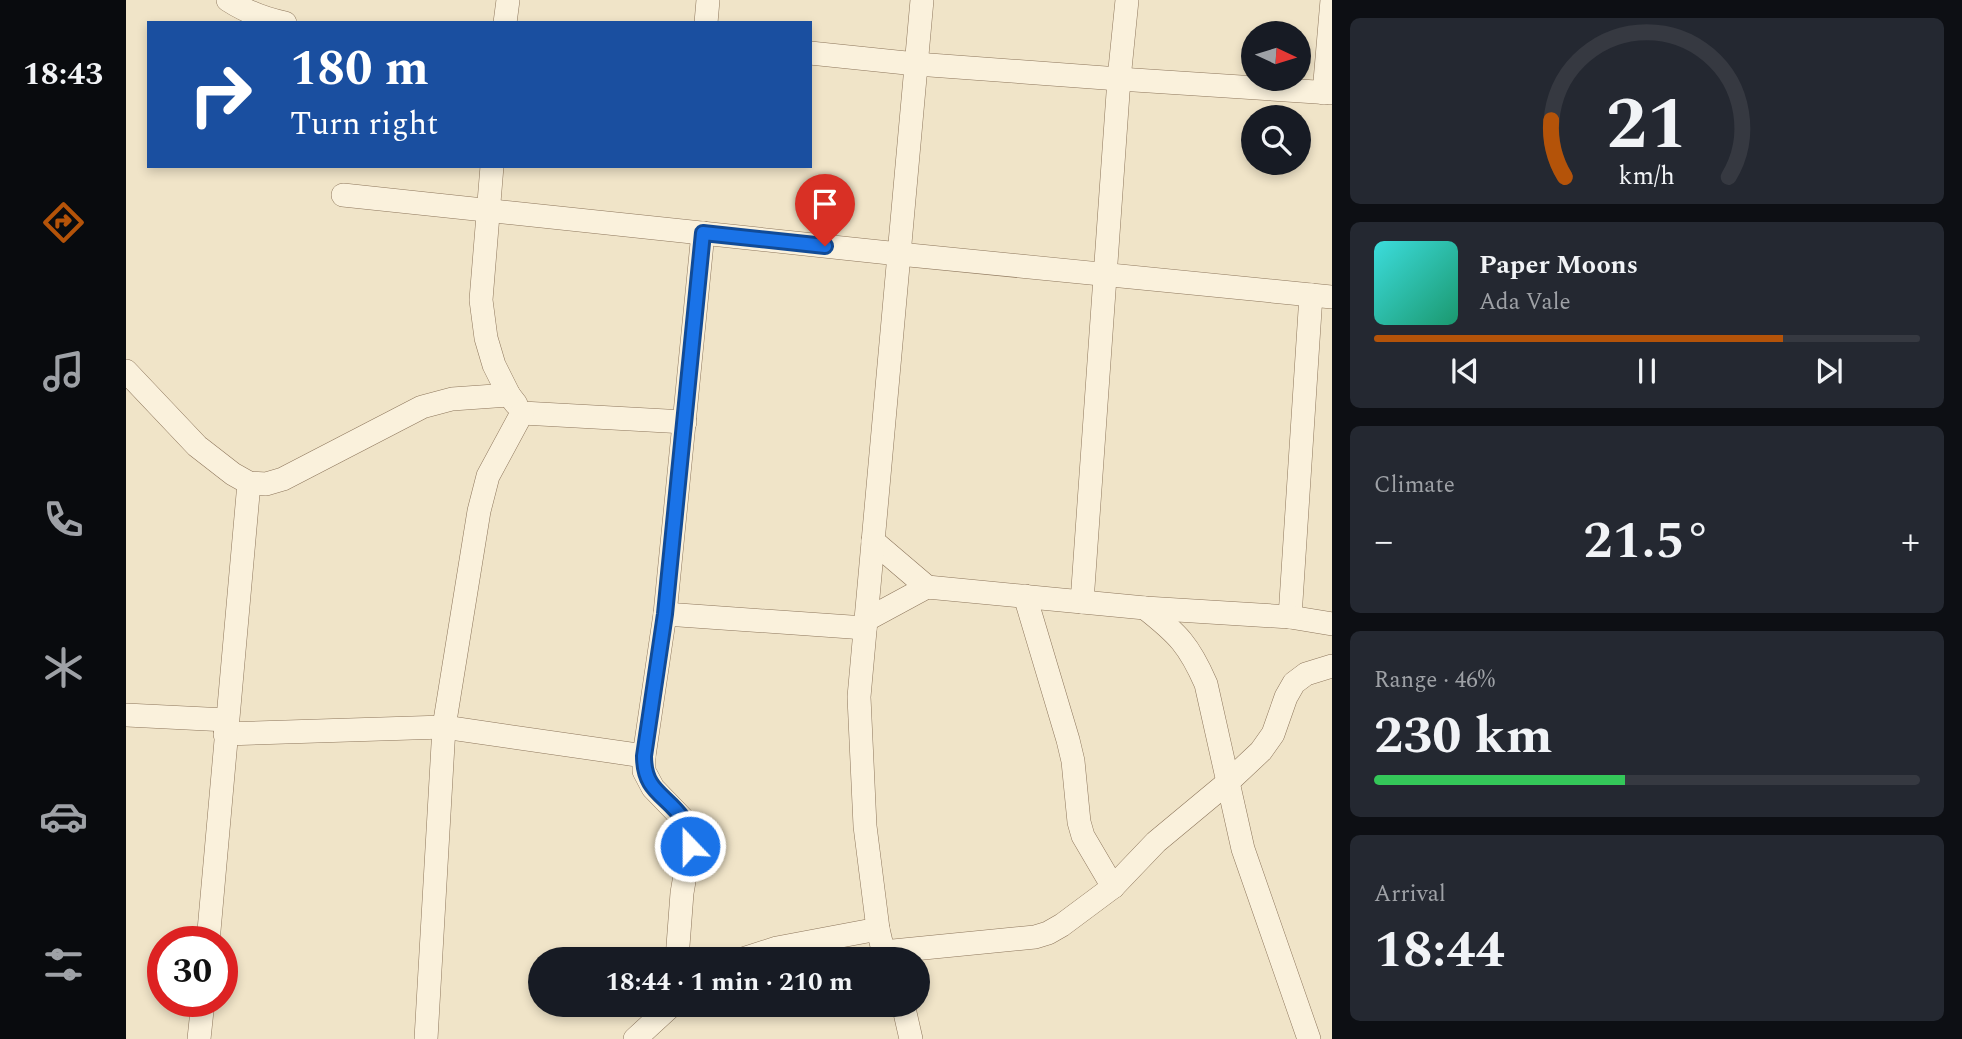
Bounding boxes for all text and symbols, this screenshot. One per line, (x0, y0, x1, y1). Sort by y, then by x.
north arrow (1241, 21, 1311, 91)
map controls (1241, 21, 1311, 175)
text: 180 m (290, 32, 429, 107)
icon: right (175, 49, 266, 140)
text: 18:43 (23, 50, 103, 99)
text: 21 (1606, 70, 1688, 181)
text: Turn right (290, 100, 438, 149)
button: search (1241, 105, 1311, 175)
text: km/h (1619, 158, 1675, 196)
pin (795, 174, 855, 246)
icon: arrive (806, 185, 844, 223)
icon: directions (39, 198, 88, 247)
text: Paper Moons (1479, 245, 1638, 285)
text: Ada Vale (1479, 285, 1571, 320)
icon: music (39, 347, 88, 396)
icon: previous (1446, 352, 1484, 390)
icon: pause (1628, 352, 1666, 390)
icon: next (1810, 352, 1848, 390)
text: Climate (1374, 468, 1455, 503)
icon: phone (39, 495, 88, 544)
text: 21.5° (1583, 502, 1711, 581)
text: − (1374, 513, 1393, 571)
text: + (1901, 513, 1920, 571)
icon: climate (39, 643, 88, 692)
text: Range · 46% (1374, 663, 1495, 698)
text: 230 km (1374, 697, 1553, 776)
icon: car (39, 792, 88, 841)
position arrow (653, 809, 727, 883)
text: Arrival (1374, 877, 1446, 912)
text: 18:44 (1374, 911, 1505, 990)
speed limit sign: 30 (147, 926, 238, 1017)
icon: filters (39, 940, 88, 989)
text: 18:44 · 1 min · 210 m (605, 962, 853, 1002)

